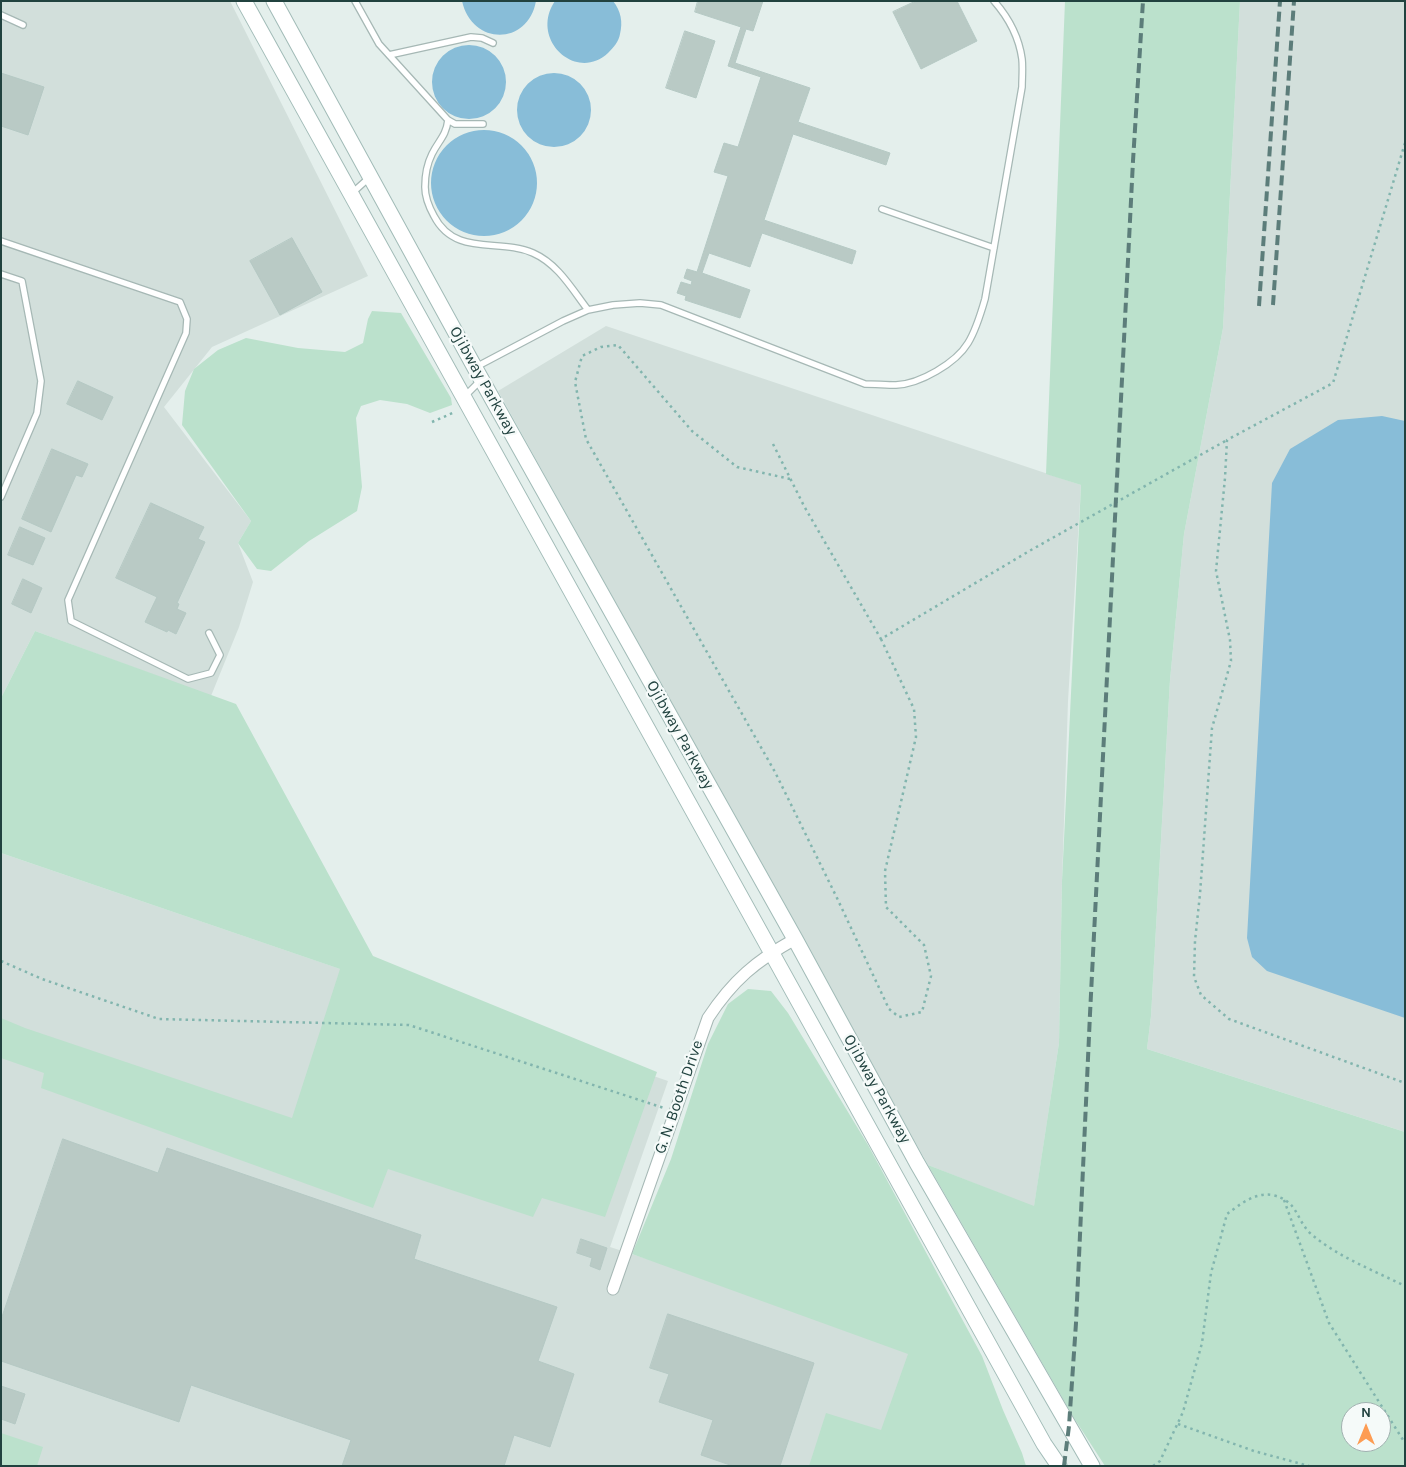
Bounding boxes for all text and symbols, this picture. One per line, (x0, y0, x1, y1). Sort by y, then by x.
street label: Ojibway Parkway (445, 323, 521, 439)
street label: Ojibway Parkway (642, 677, 718, 793)
street label: Ojibway Parkway (839, 1031, 915, 1147)
street label: G. N. Booth Drive (651, 1038, 707, 1156)
north arrow (1341, 1402, 1391, 1452)
text: N (1361, 1404, 1371, 1421)

